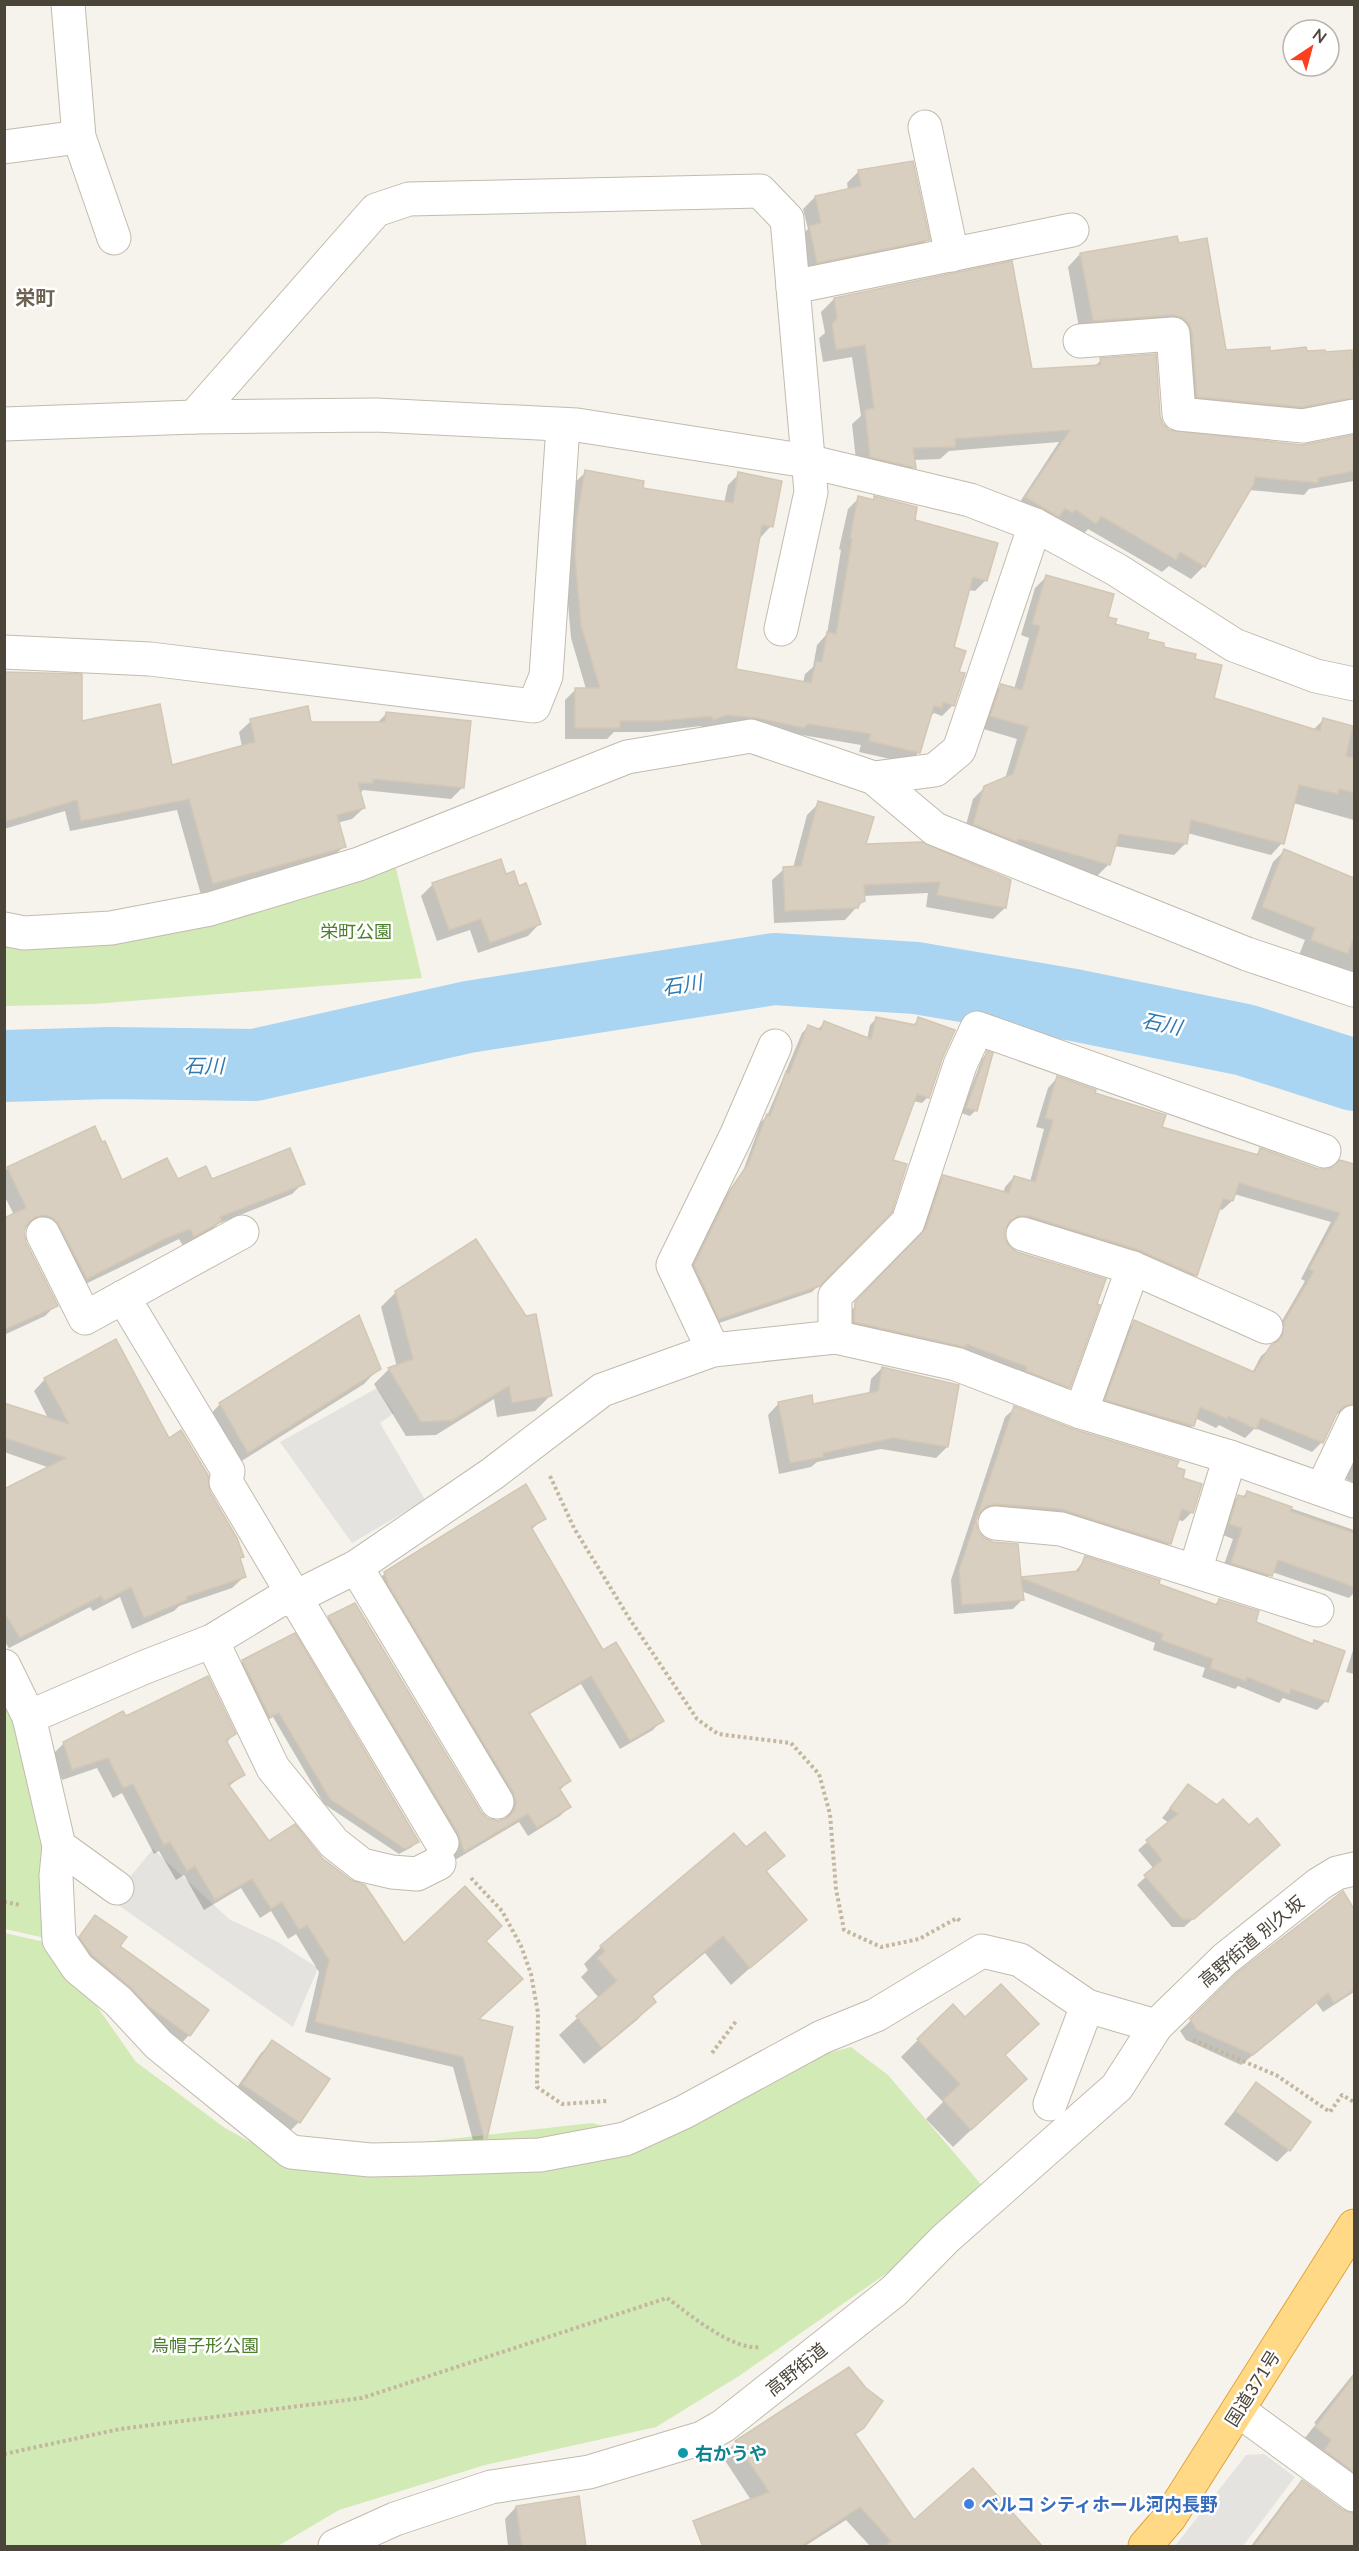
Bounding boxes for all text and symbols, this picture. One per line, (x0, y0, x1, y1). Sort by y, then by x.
north arrow (1281, 18, 1341, 78)
text: N (1310, 24, 1331, 47)
district label: 栄町 (15, 285, 55, 309)
park label: 栄町公園 (320, 920, 392, 942)
water label: 石川 (660, 969, 706, 999)
water label: 石川 (1140, 1007, 1186, 1039)
water label: 石川 (184, 1053, 226, 1077)
street label: 高野街道 別久坂 (1194, 1891, 1308, 1991)
park label: 烏帽子形公園 (151, 2334, 259, 2356)
street label: 高野街道 (761, 2338, 831, 2400)
street label: 国道371号 (1220, 2346, 1284, 2430)
place label: 右かうや (695, 2442, 767, 2464)
marker: 右かうや (676, 2446, 690, 2460)
place label: ベルコ シティホール河内長野 (981, 2493, 1218, 2515)
marker: ベルコ シティホール河内長野 (962, 2497, 976, 2511)

